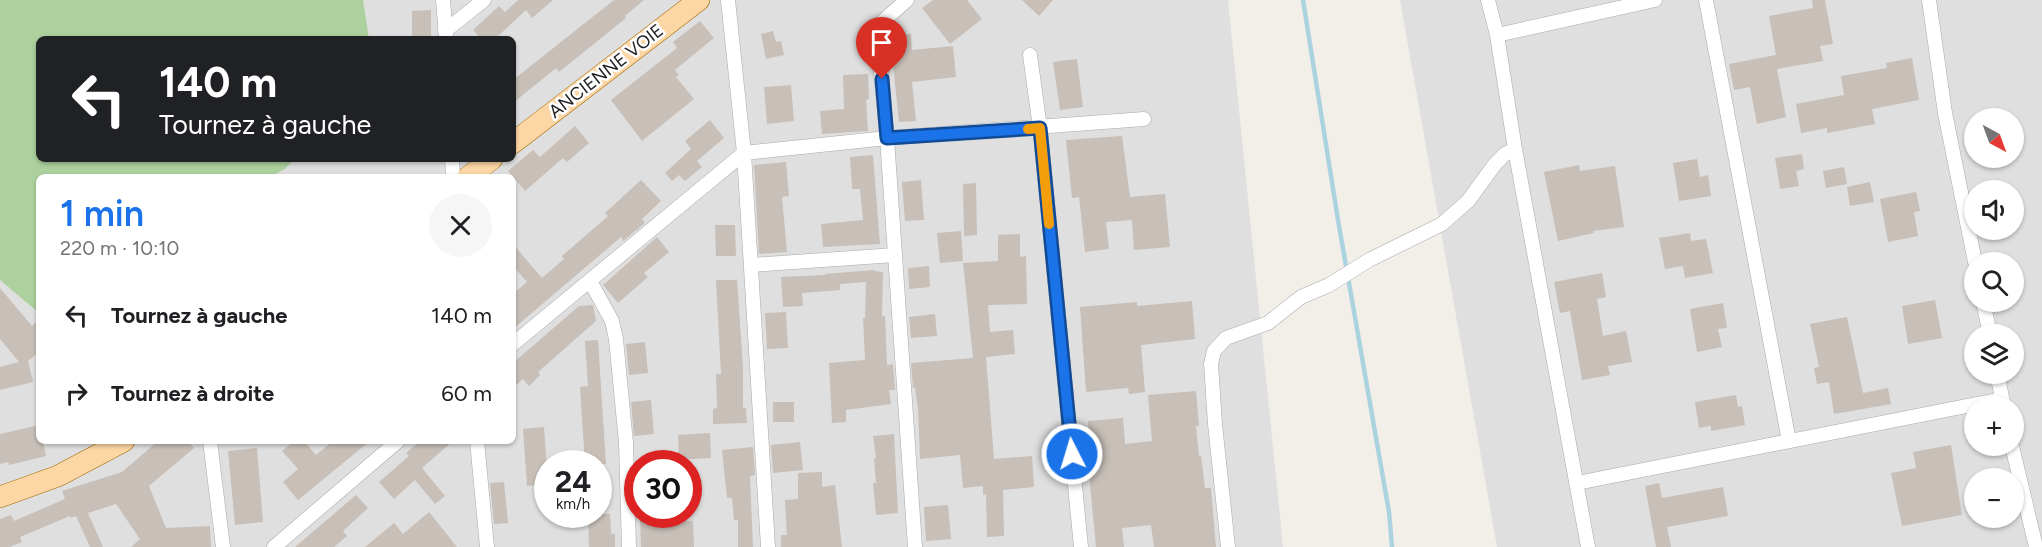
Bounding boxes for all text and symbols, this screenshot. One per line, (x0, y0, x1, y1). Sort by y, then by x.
pin (856, 17, 907, 79)
street label: ANCIENNE VOIE (544, 19, 668, 123)
icon: arrive (865, 26, 898, 59)
text: 140 m (159, 57, 277, 108)
icon: left (60, 60, 138, 138)
text: Tournez à gauche (159, 108, 371, 141)
north arrow (1964, 108, 2024, 168)
map controls (1964, 108, 2024, 528)
button: sound (1964, 180, 2024, 240)
text: 1 min (60, 192, 144, 235)
button: close (429, 194, 492, 257)
text: 220 m · 10:10 (60, 236, 179, 260)
button: search (1964, 252, 2024, 312)
icon: left (60, 299, 93, 332)
text: Tournez à gauche (111, 302, 287, 329)
text: 140 m (431, 302, 492, 329)
button: layers (1964, 324, 2024, 384)
icon: right (60, 377, 93, 410)
text: Tournez à droite (111, 380, 274, 407)
text: 60 m (441, 380, 492, 407)
button: + (1964, 396, 2024, 456)
position arrow (1040, 422, 1104, 486)
speed limit sign: 30 (624, 450, 702, 528)
text: 24 (555, 463, 591, 500)
button: − (1964, 468, 2024, 528)
text: km/h (556, 495, 590, 513)

